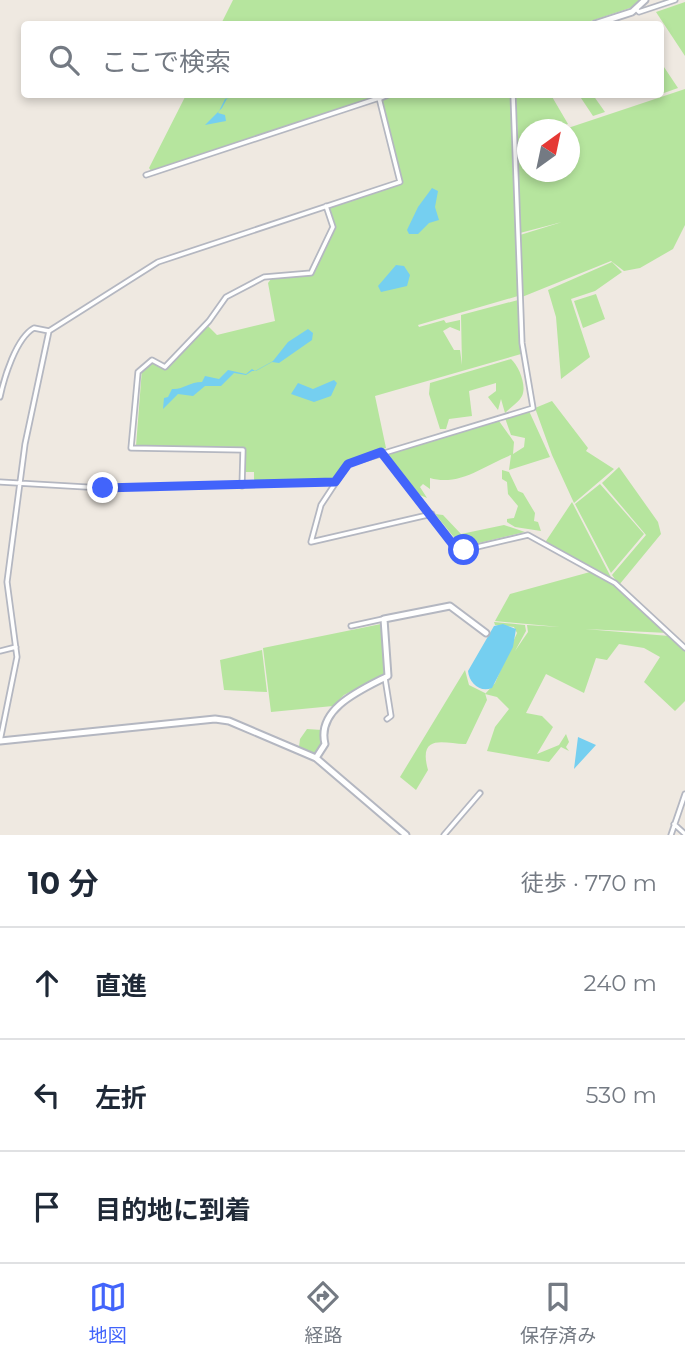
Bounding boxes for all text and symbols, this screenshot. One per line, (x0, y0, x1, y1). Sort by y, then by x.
search box (21, 21, 664, 98)
icon: search (45, 41, 83, 79)
text: ここで検索 (101, 46, 231, 78)
north arrow (517, 119, 580, 182)
route end (87, 472, 118, 503)
route start (448, 534, 479, 565)
text: 10 分 (28, 865, 99, 902)
text: 徒歩 · 770 m (521, 869, 657, 897)
icon: ahead (28, 964, 66, 1002)
text: 240 m (584, 969, 657, 997)
text: 直進 (95, 970, 147, 1002)
icon: left (28, 1076, 66, 1114)
text: 530 m (585, 1081, 657, 1109)
text: 左折 (95, 1082, 147, 1114)
icon: arrive (28, 1188, 66, 1226)
text: 目的地に到着 (95, 1194, 251, 1226)
tab: 地図 (89, 1278, 127, 1347)
tab: 経路 (304, 1278, 342, 1347)
tab: 保存済み (520, 1278, 596, 1347)

